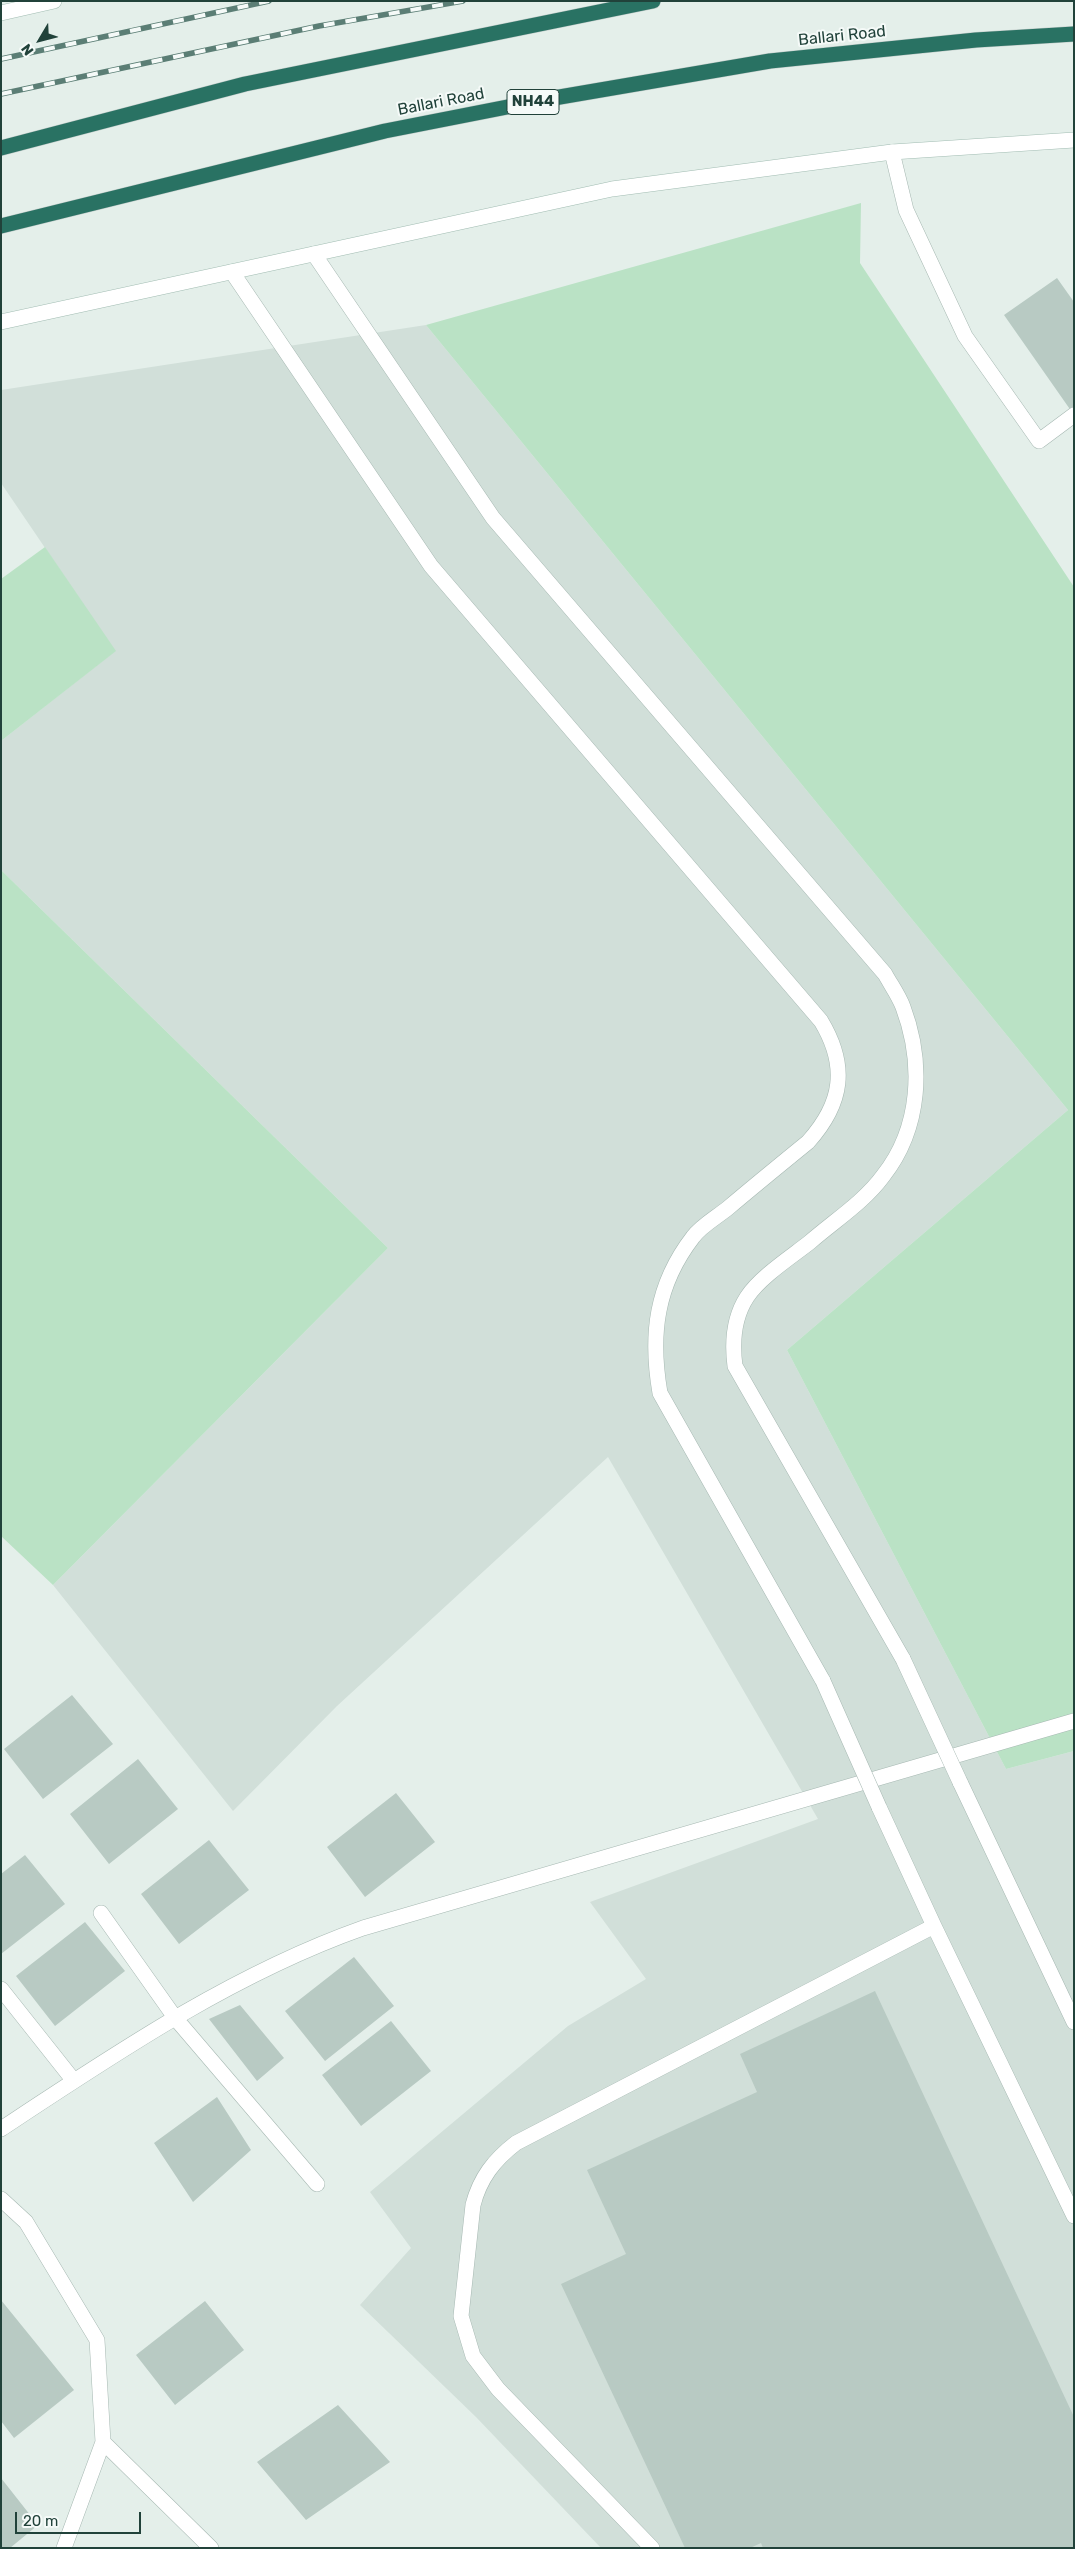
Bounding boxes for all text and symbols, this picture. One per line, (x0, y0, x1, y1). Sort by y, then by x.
north arrow (15, 15, 65, 65)
street label: Ballari Road (797, 22, 887, 50)
text: N (18, 40, 37, 58)
street label: Ballari Road (396, 84, 486, 120)
road number: NH44 (507, 90, 559, 114)
scale bar (18, 2502, 144, 2534)
text: 20 m (23, 2512, 58, 2530)

